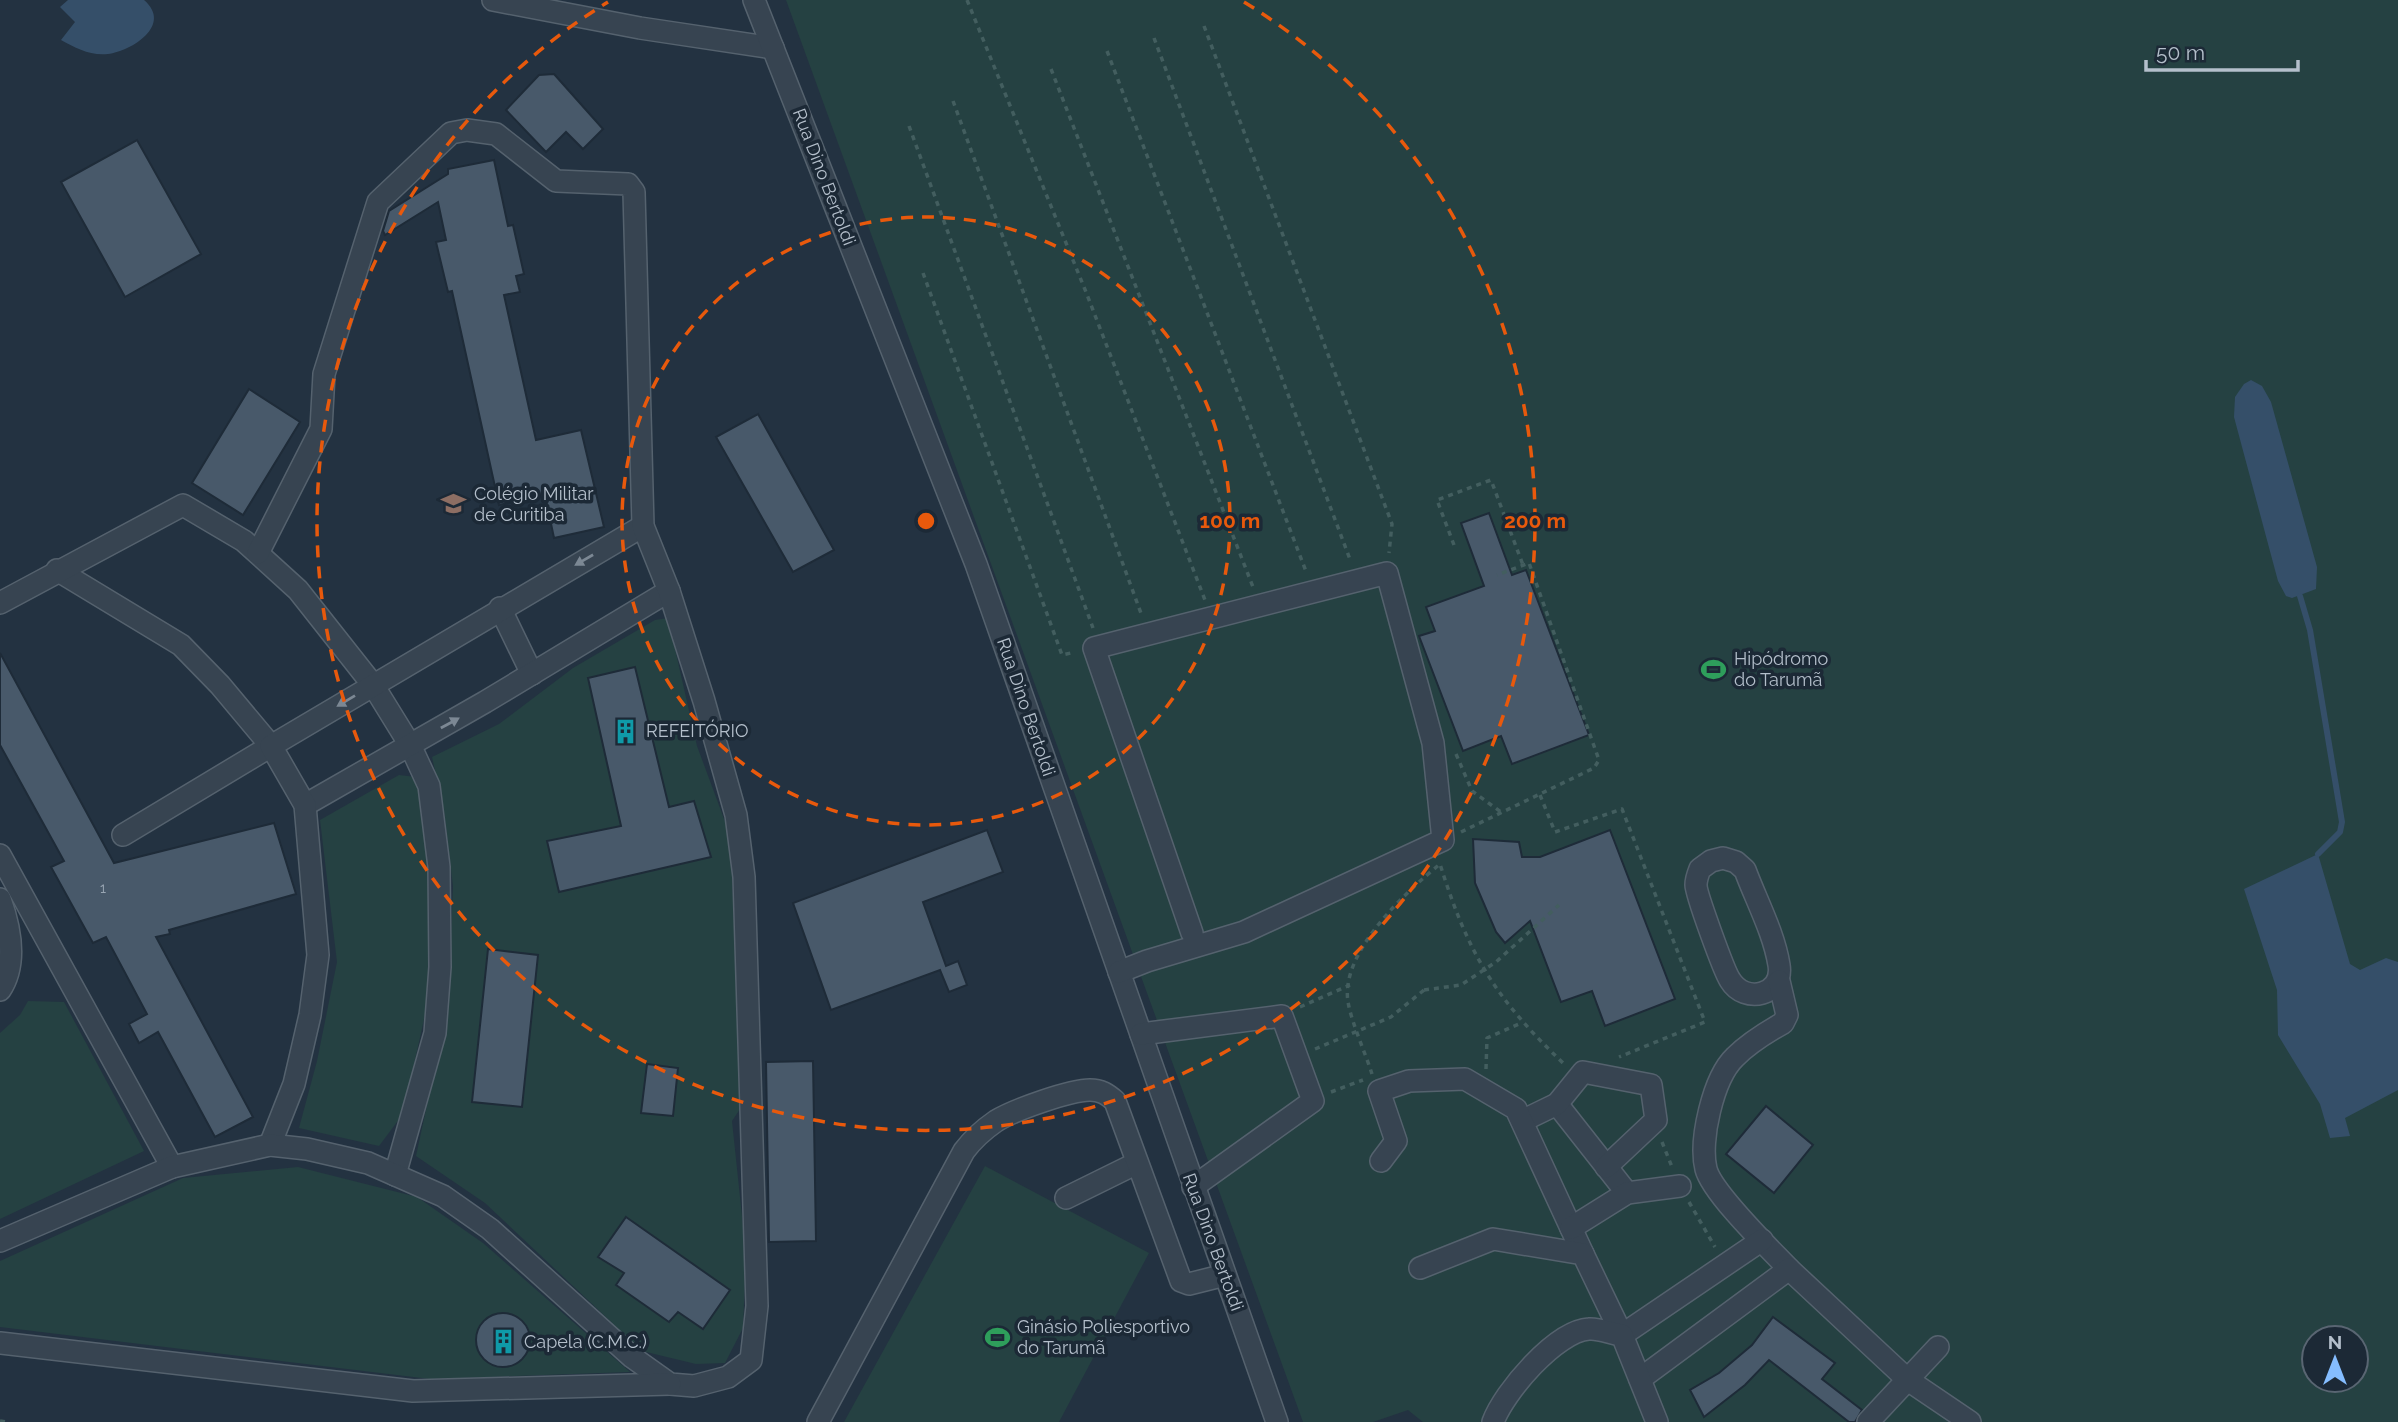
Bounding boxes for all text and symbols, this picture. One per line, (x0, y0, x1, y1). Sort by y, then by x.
scale bar (2146, 28, 2298, 72)
text: 50 m (2156, 40, 2205, 65)
street label: Rua Dino Bertoldi (789, 105, 860, 248)
place label: Colégio Militar de Curitiba (474, 483, 594, 525)
school or university icon: Colégio Militar de Curitiba (440, 490, 468, 518)
text: 100 m (1200, 508, 1260, 533)
text: 200 m (1504, 508, 1566, 533)
centre of rings (914, 509, 938, 533)
one-way arrow (574, 554, 594, 566)
street label: Rua Dino Bertoldi (993, 635, 1060, 779)
place label: Hipódromo do Tarumã (1734, 648, 1828, 690)
sports icon: Hipódromo do Tarumã (1700, 655, 1728, 683)
one-way arrow (336, 695, 355, 707)
one-way arrow (440, 717, 459, 729)
building icon: REFEITÓRIO (612, 717, 640, 745)
place label: REFEITÓRIO (646, 719, 749, 741)
house number: 1 (100, 880, 106, 896)
street label: Rua Dino Bertoldi (1179, 1170, 1248, 1313)
place label: Ginásio Poliesportivo do Tarumã (1017, 1316, 1190, 1358)
sports icon: Ginásio Poliesportivo do Tarumã (983, 1323, 1011, 1351)
north arrow (2300, 1324, 2370, 1394)
building icon: Capela (C.M.C.) (490, 1328, 518, 1356)
place label: Capela (C.M.C.) (524, 1331, 647, 1352)
text: N (2328, 1331, 2342, 1353)

